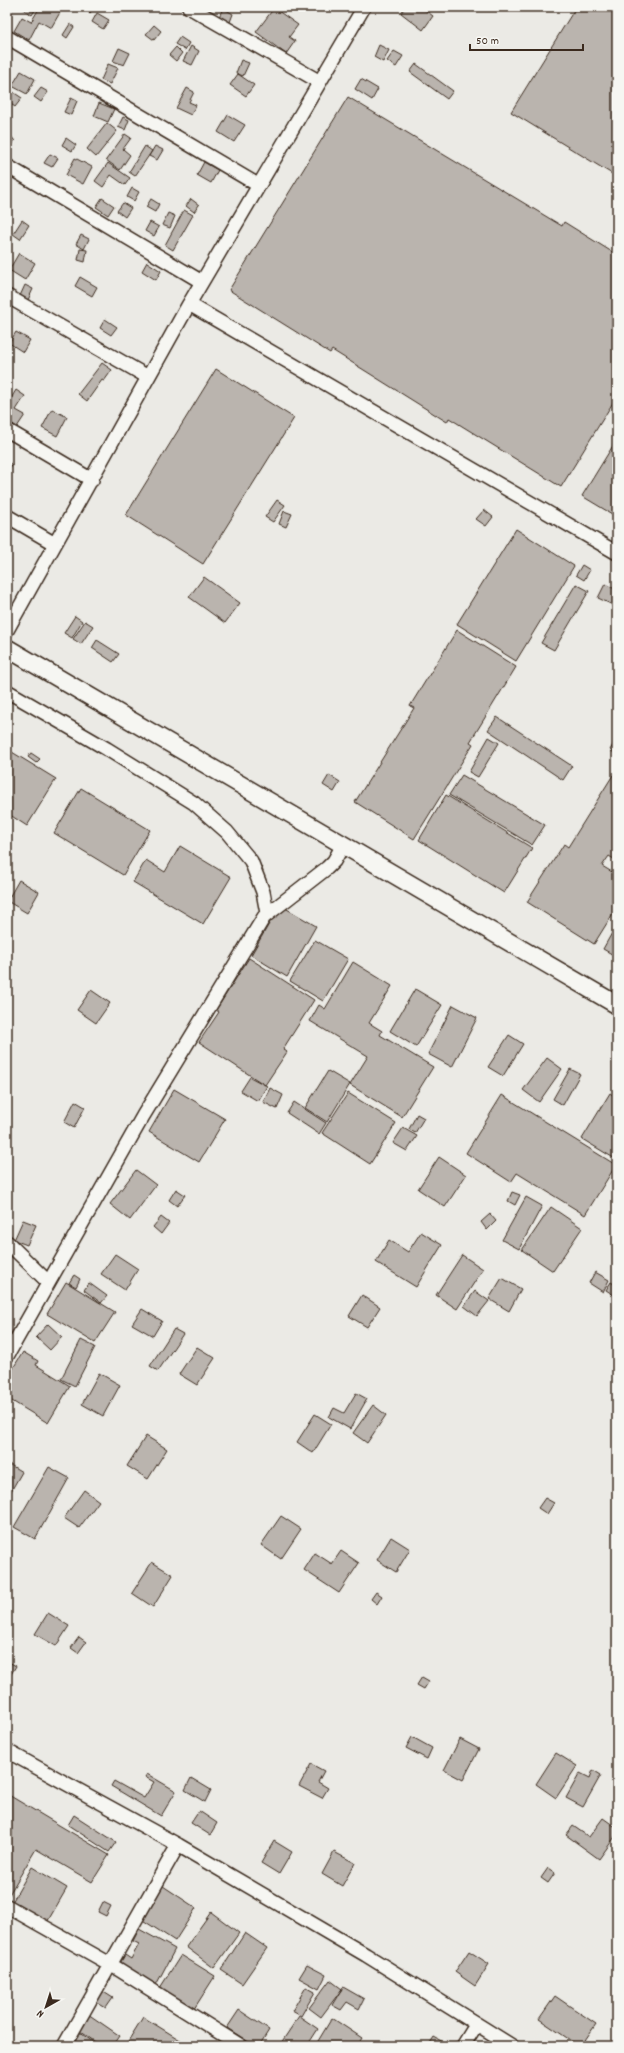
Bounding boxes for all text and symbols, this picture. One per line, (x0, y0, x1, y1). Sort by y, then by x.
scale bar (470, 26, 583, 52)
text: 50 m (476, 33, 499, 50)
north arrow (26, 1987, 66, 2027)
text: N (33, 2005, 48, 2021)

